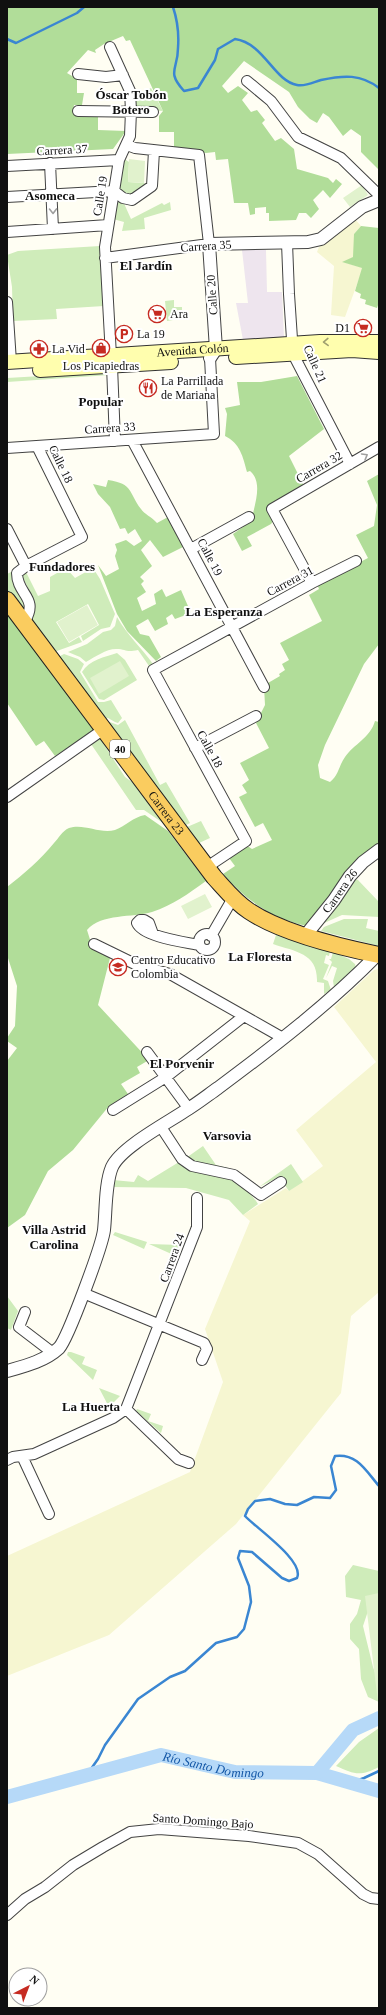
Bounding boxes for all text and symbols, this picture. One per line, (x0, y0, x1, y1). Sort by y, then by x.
district label: Óscar Tobón Botero (96, 87, 167, 117)
street label: Carrera 37 (36, 142, 88, 158)
street label: Calle 19 (90, 175, 110, 217)
district label: Asomeca (25, 188, 75, 203)
one-way arrow (49, 208, 57, 214)
street label: Carrera 35 (180, 237, 232, 255)
district label: El Jardín (120, 258, 173, 273)
street label: Calle 20 (204, 274, 220, 316)
supermarket icon: Ara (147, 304, 167, 324)
place label: Ara (170, 307, 189, 321)
supermarket icon: D1 (353, 318, 373, 338)
place label: D1 (335, 321, 350, 335)
parking icon: La 19 (114, 324, 134, 344)
place label: La 19 (137, 327, 165, 341)
one-way arrow (323, 337, 329, 346)
shop icon: Los Picapiedras (91, 338, 111, 358)
pharmacy icon: La Vid (29, 339, 49, 359)
street label: Avenida Colón (156, 341, 229, 359)
place label: La Vid (52, 342, 85, 356)
street label: Calle 21 (300, 343, 330, 385)
place label: Los Picapiedras (63, 359, 139, 373)
place label: La Parrillada de Mariana (161, 374, 224, 402)
restaurant icon: La Parrillada de Mariana (138, 378, 158, 398)
district label: Popular (79, 394, 124, 409)
street label: Carrera 33 (84, 419, 136, 437)
street label: Calle 18 (46, 443, 76, 485)
street label: Carrera 32 (293, 448, 345, 486)
one-way arrow (360, 453, 368, 460)
street label: Calle 19 (194, 536, 226, 578)
district label: Fundadores (29, 559, 95, 574)
street label: Carrera 31 (264, 563, 316, 599)
district label: La Esperanza (186, 604, 263, 619)
street label: Calle 18 (194, 728, 226, 770)
road number: 40 (110, 740, 130, 758)
street label: Carrera 23 (145, 788, 187, 838)
street label: Carrera 26 (319, 866, 360, 916)
district label: La Floresta (228, 949, 292, 964)
place label: Centro Educativo Colombia (131, 953, 215, 981)
school or university icon: Centro Educativo Colombia (108, 957, 128, 977)
district label: El Porvenir (150, 1056, 215, 1071)
district label: Varsovia (203, 1128, 252, 1143)
district label: Villa Astrid Carolina (22, 1222, 87, 1252)
street label: Carrera 24 (157, 1232, 187, 1284)
district label: La Huerta (62, 1399, 121, 1414)
water label: Río Santo Domingo (160, 1748, 264, 1780)
street label: Santo Domingo Bajo (152, 1810, 254, 1832)
north arrow (8, 1967, 48, 2007)
text: N (28, 1972, 42, 1987)

